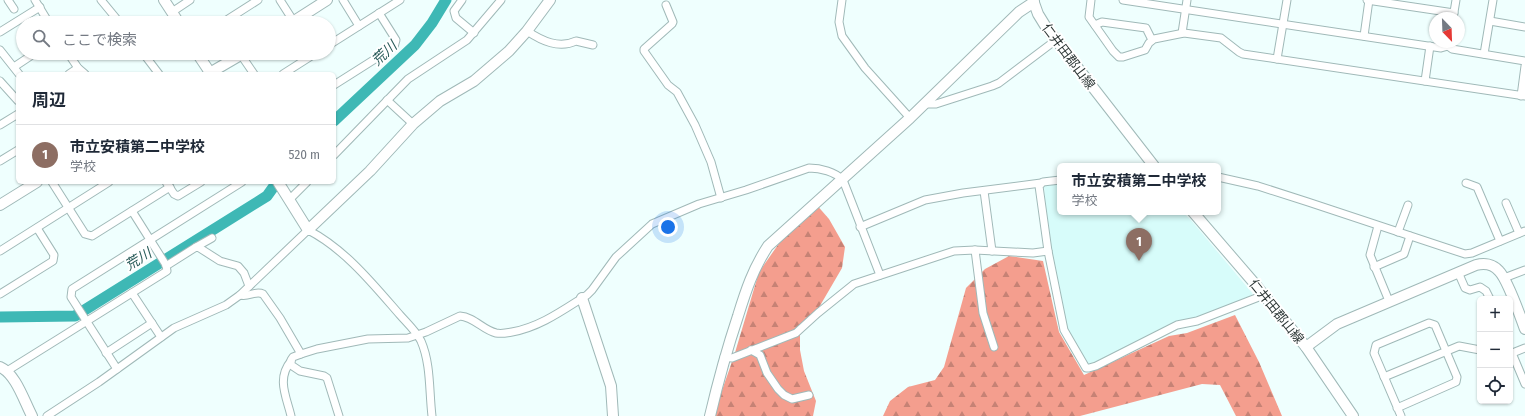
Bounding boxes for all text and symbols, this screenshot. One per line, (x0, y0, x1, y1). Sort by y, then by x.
north arrow (1429, 12, 1465, 48)
search box (16, 16, 336, 60)
street label: 仁井田郡山線 (1039, 21, 1098, 92)
icon: search (30, 27, 52, 49)
text: ここで検索 (62, 31, 137, 49)
water label: 荒川 (368, 36, 402, 69)
text: 周辺 (32, 90, 66, 111)
text: 市立安積第二中学校 (70, 138, 205, 156)
text: 1 (42, 147, 48, 162)
text: 520 m (289, 147, 320, 162)
text: 学校 (70, 159, 96, 174)
popup (1057, 163, 1221, 215)
text: 市立安積第二中学校 (1071, 172, 1207, 190)
text: 学校 (1071, 193, 1098, 208)
your location (658, 217, 678, 237)
pin: 1 (1126, 228, 1152, 261)
water label: 荒川 (122, 244, 156, 274)
street label: 仁井田郡山線 (1246, 276, 1307, 346)
map controls (1477, 296, 1513, 404)
button: + (1477, 296, 1513, 332)
button: − (1477, 332, 1513, 368)
button: locate (1477, 368, 1513, 404)

